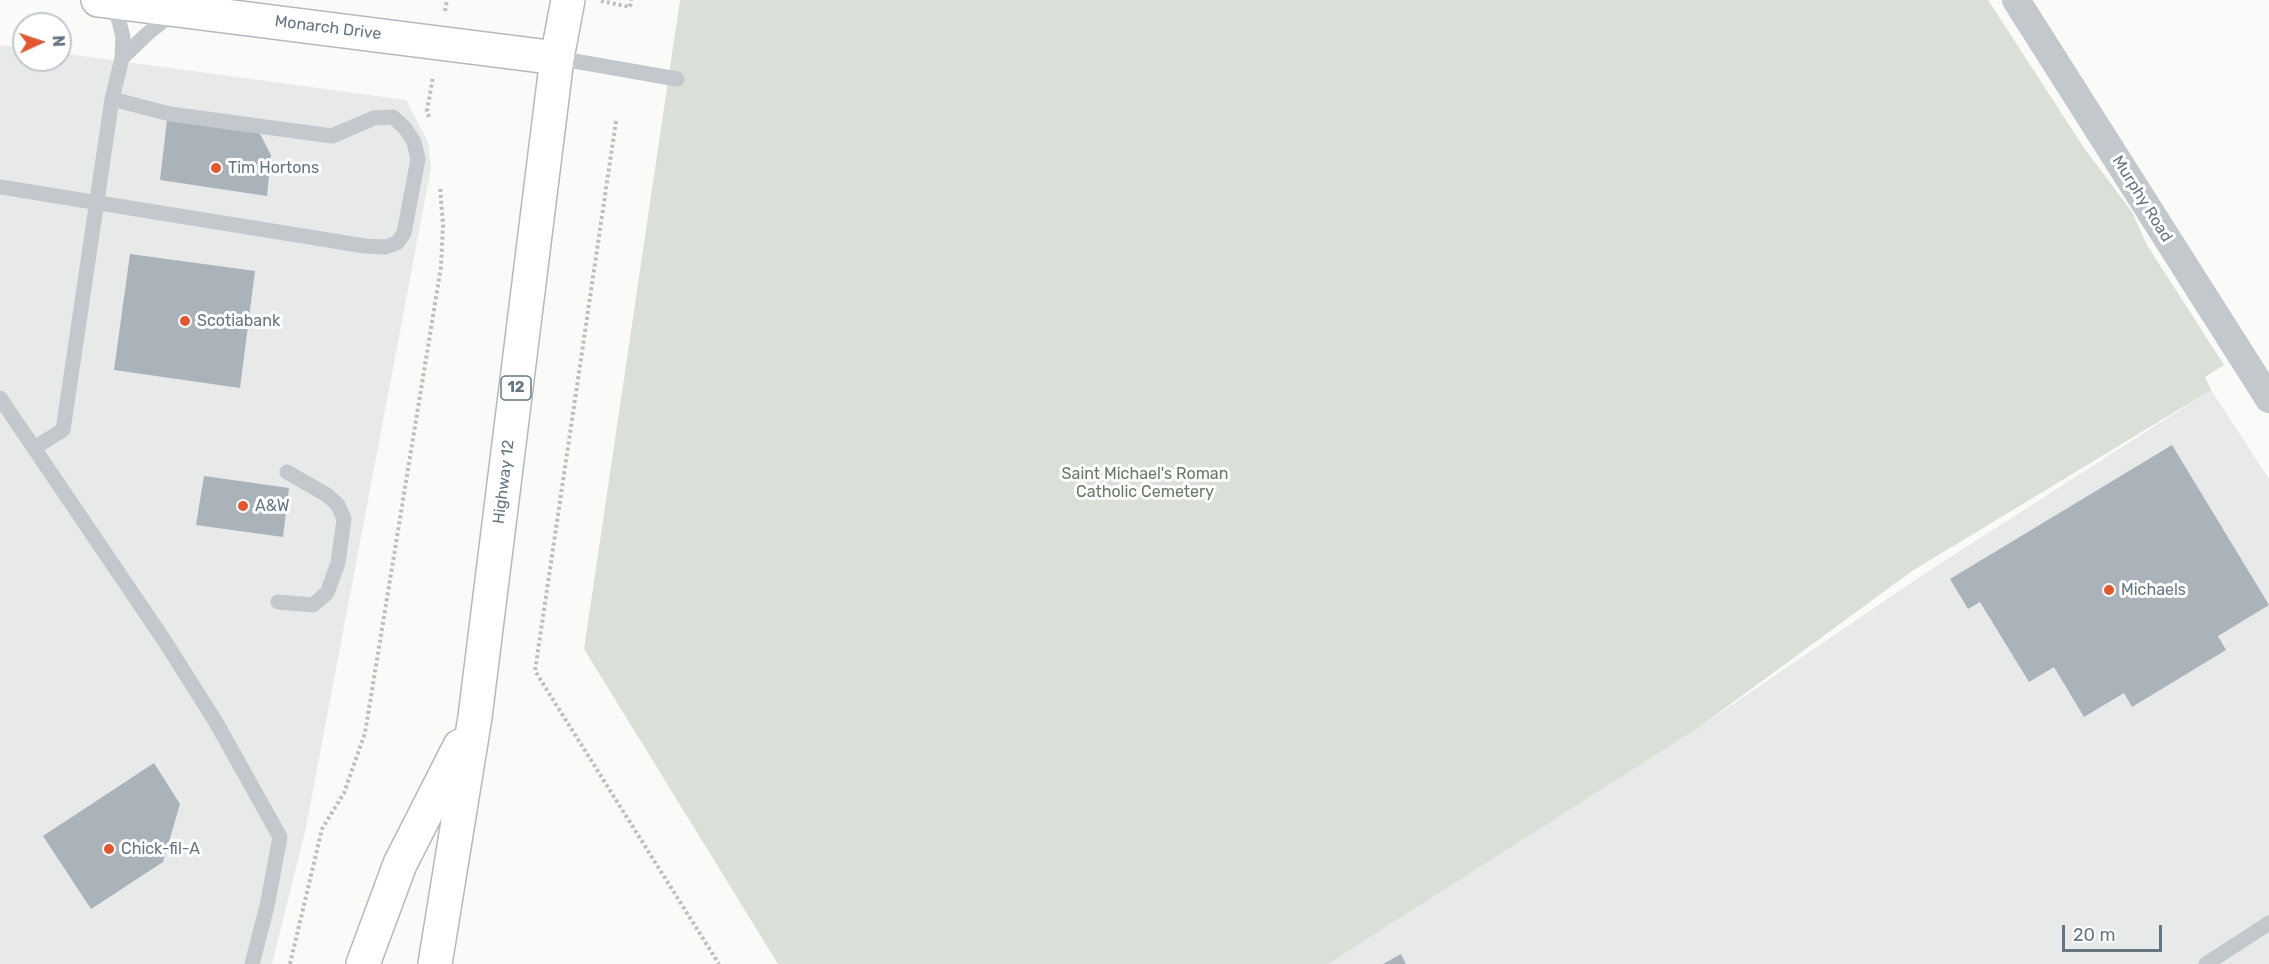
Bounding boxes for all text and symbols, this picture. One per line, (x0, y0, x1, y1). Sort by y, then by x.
north arrow (12, 12, 72, 72)
street label: Monarch Drive (274, 12, 382, 44)
text: N (49, 35, 68, 47)
street label: Murphy Road (2108, 152, 2176, 246)
place label: Tim Hortons (228, 158, 319, 178)
marker: Tim Hortons (209, 161, 223, 175)
place label: Scotiabank (197, 311, 280, 331)
marker: Scotiabank (178, 314, 192, 328)
road number: 12 (501, 376, 531, 400)
street label: Highway 12 (489, 439, 519, 525)
park label: Saint Michael's Roman Catholic Cemetery (1062, 464, 1228, 502)
place label: A&W (255, 496, 289, 516)
marker: A&W (236, 499, 250, 513)
place label: Michaels (2121, 580, 2186, 600)
marker: Michaels (2102, 583, 2116, 597)
place label: Chick-fil-A (121, 839, 200, 859)
marker: Chick-fil-A (102, 842, 116, 856)
scale bar (2065, 913, 2166, 951)
text: 20 m (2073, 924, 2115, 946)

